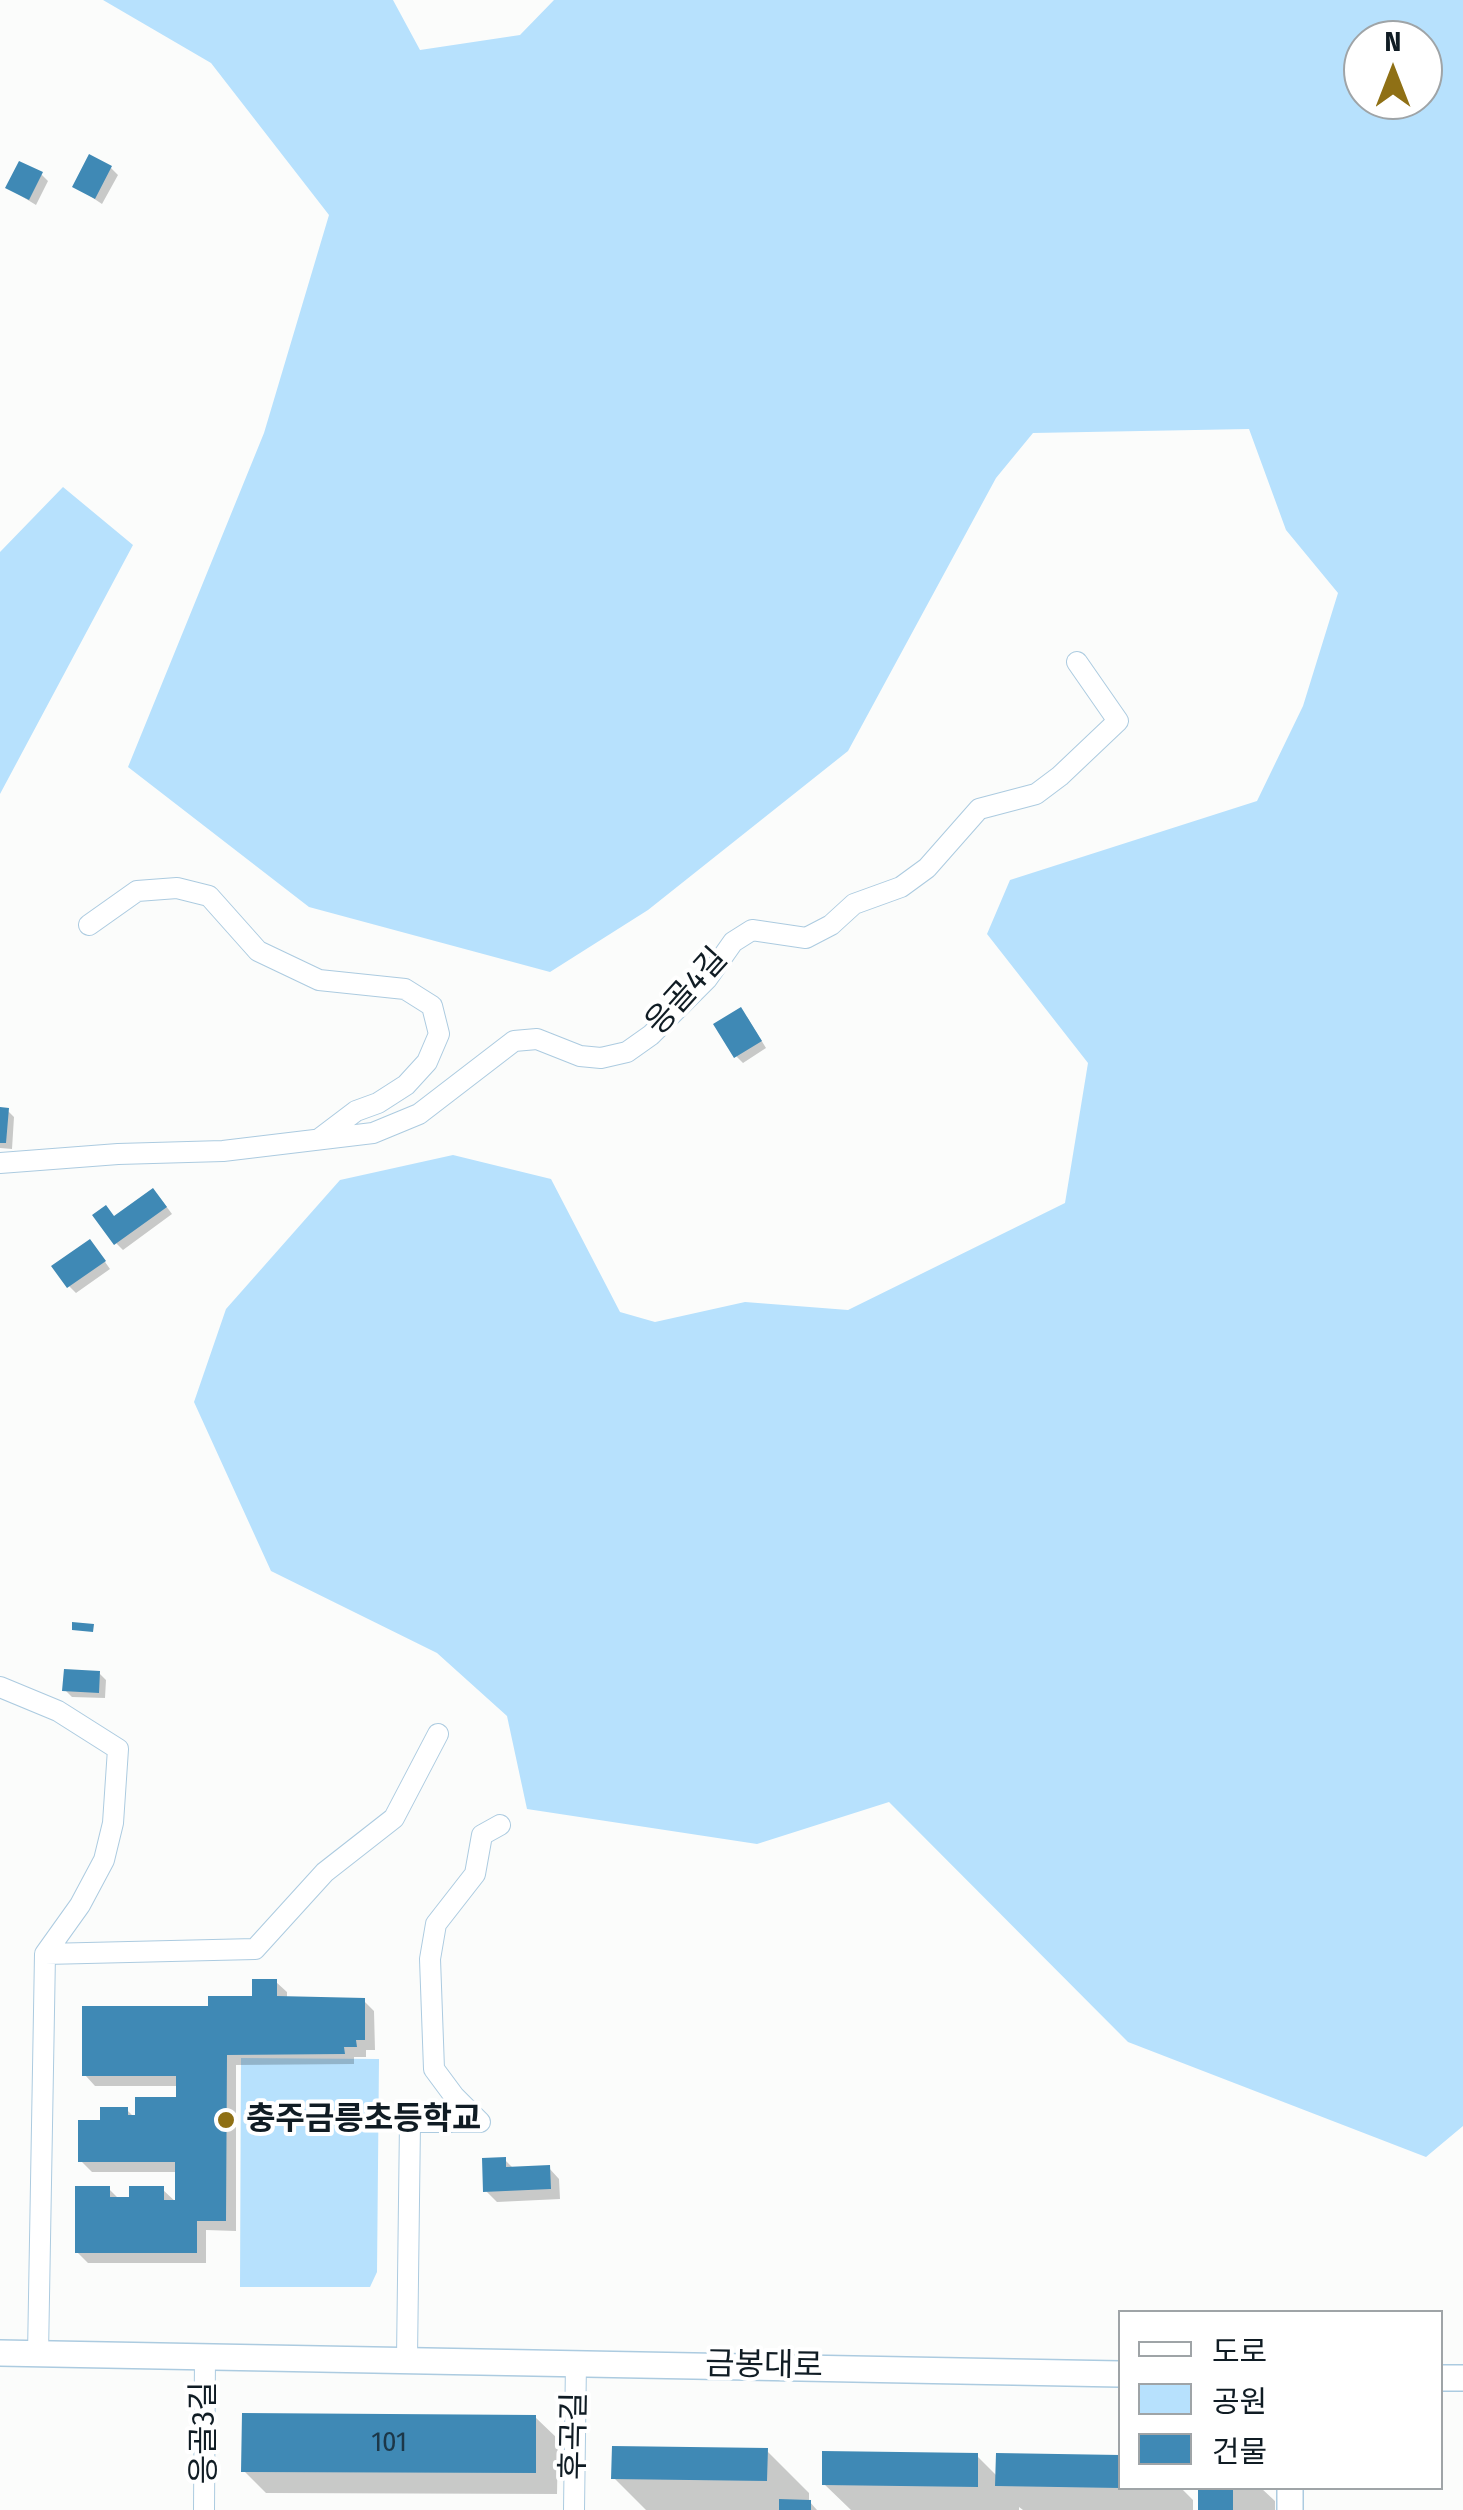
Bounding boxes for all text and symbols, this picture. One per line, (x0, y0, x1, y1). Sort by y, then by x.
north arrow (1343, 20, 1443, 120)
text: N (1385, 25, 1401, 58)
street label: 응골4길 (638, 941, 736, 1043)
place label: 충주금릉초등학교 (246, 2101, 482, 2139)
marker: 충주금릉초등학교 (215, 2109, 237, 2131)
legend (1118, 2310, 1443, 2490)
text: 도로 (1212, 2334, 1267, 2370)
street label: 금봉대로 (705, 2346, 823, 2386)
street label: 응골3길 (186, 2382, 224, 2484)
text: 공원 (1212, 2384, 1267, 2420)
street label: 후곡길 (555, 2392, 595, 2480)
house number: 101 (371, 2426, 407, 2460)
text: 건물 (1212, 2434, 1267, 2470)

